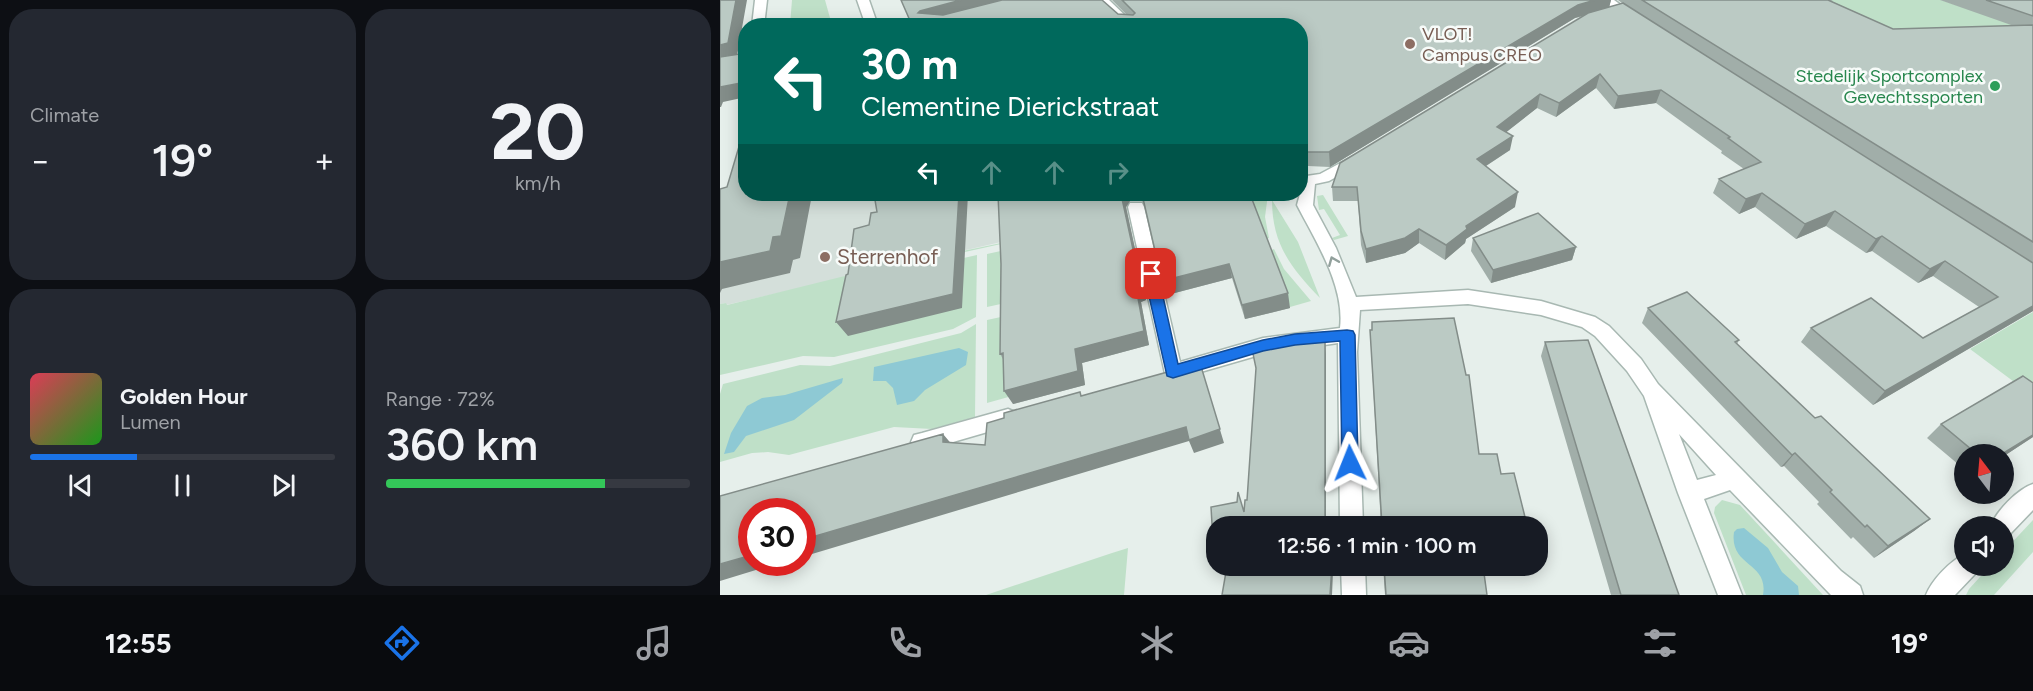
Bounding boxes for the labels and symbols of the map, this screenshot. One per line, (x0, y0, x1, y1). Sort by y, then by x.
place label: VLOT! Campus CREO (1422, 23, 1542, 66)
marker: VLOT! Campus CREO (1403, 37, 1417, 51)
place label: Stedelijk Sportcomplex Gevechtssporten (1795, 65, 1983, 108)
marker: Stedelijk Sportcomplex Gevechtssporten (1988, 79, 2002, 93)
place label: Sterrenhof (837, 244, 939, 269)
pin (1125, 248, 1176, 299)
marker: Sterrenhof (818, 250, 832, 264)
one-way arrow (1328, 257, 1340, 268)
position arrow (1318, 431, 1382, 495)
north arrow (1954, 444, 2014, 504)
speed limit sign: 30 (738, 498, 816, 576)

